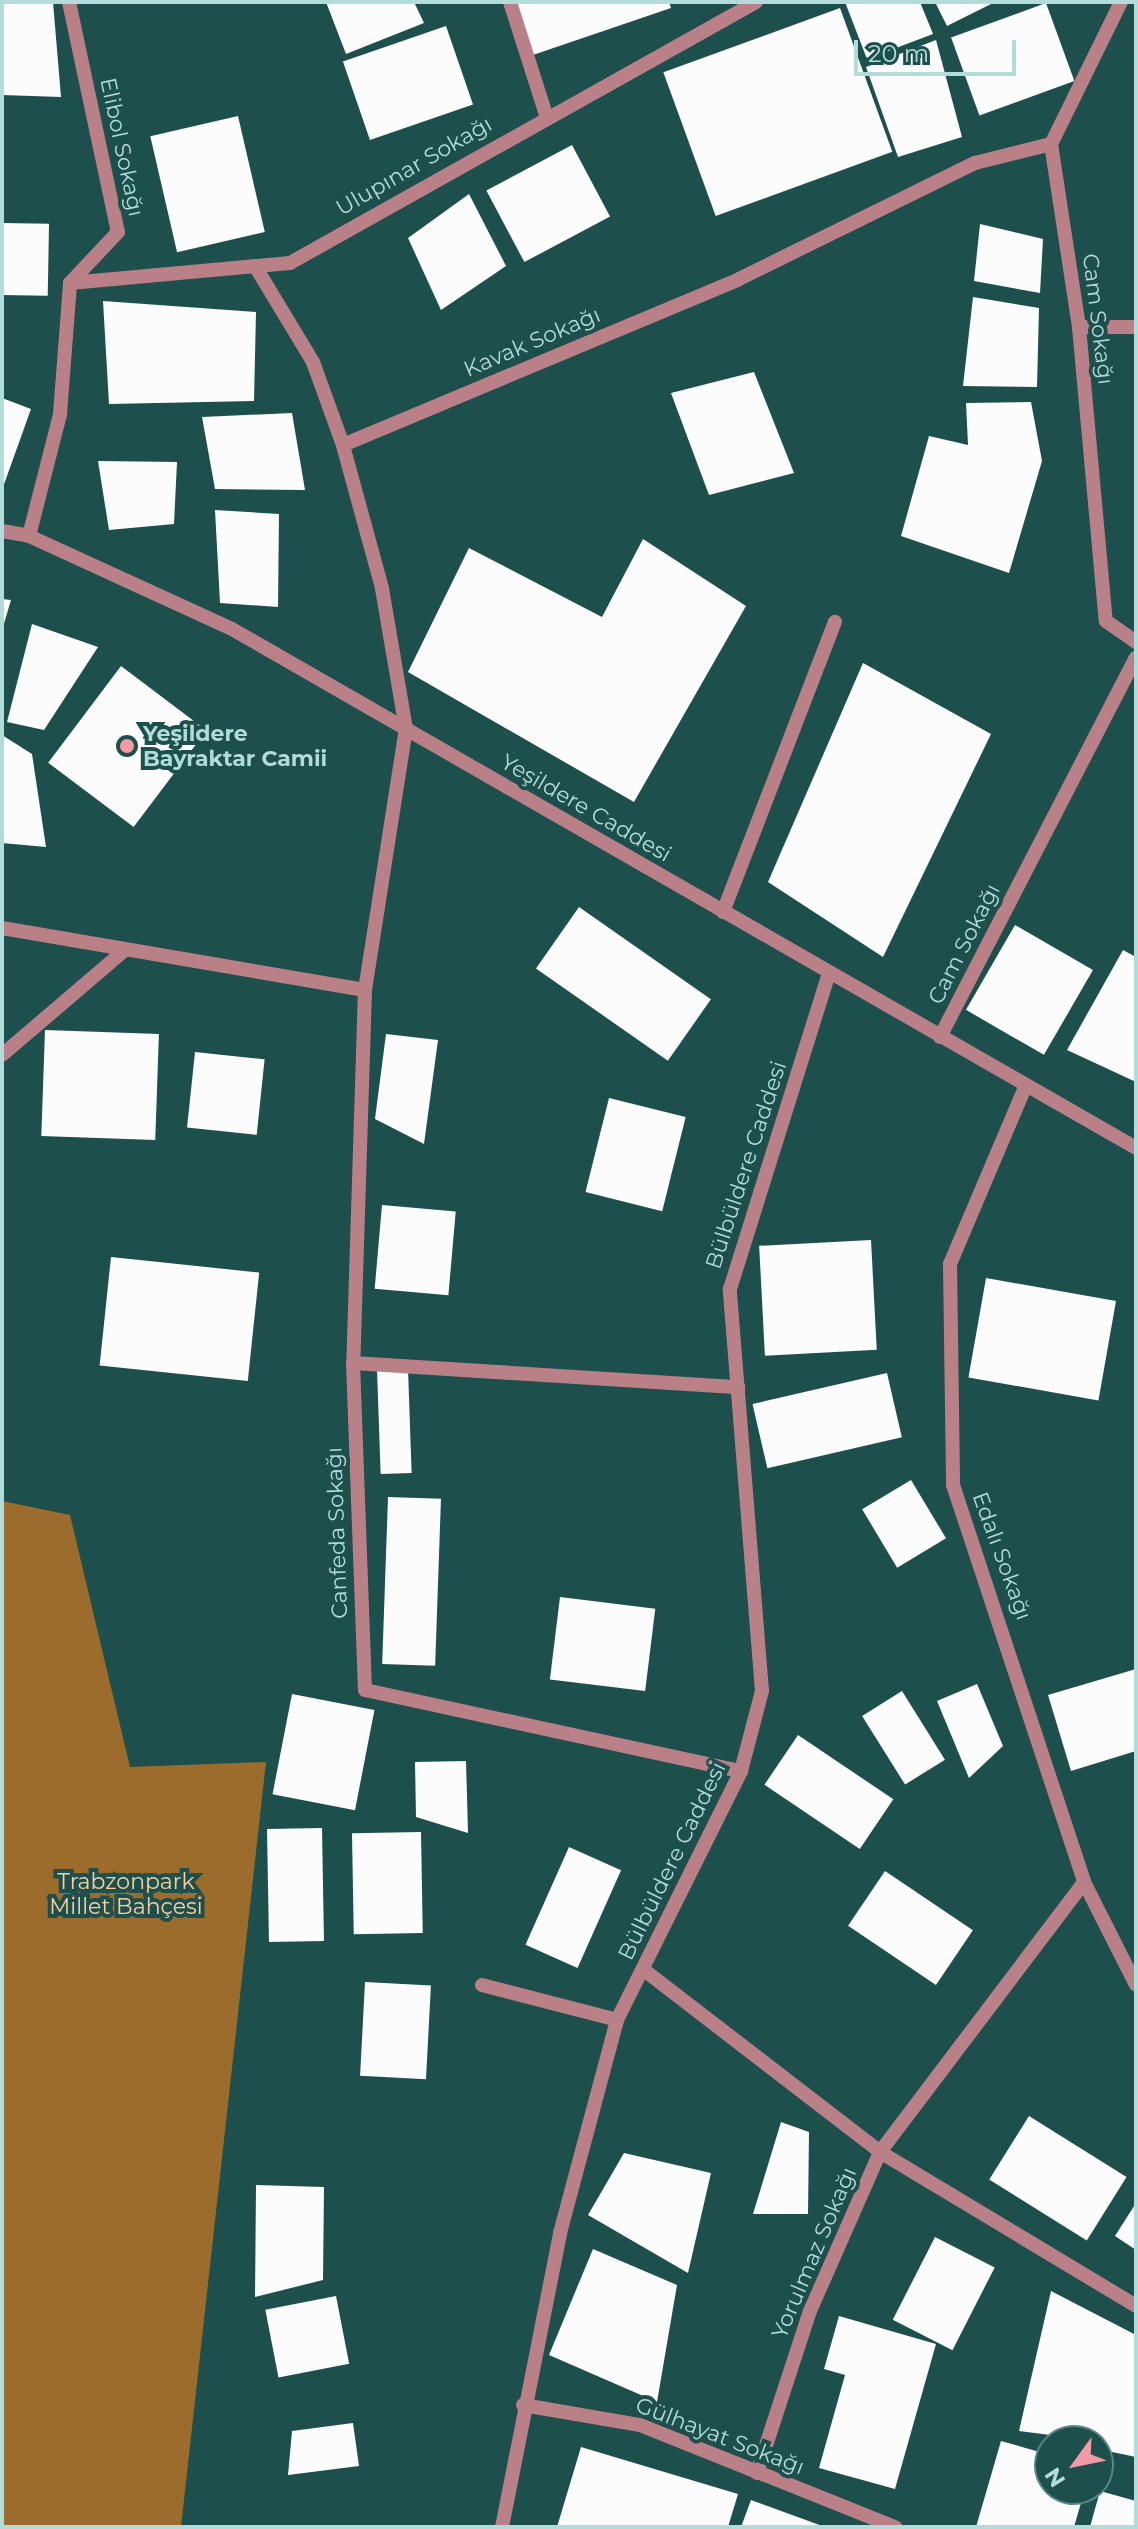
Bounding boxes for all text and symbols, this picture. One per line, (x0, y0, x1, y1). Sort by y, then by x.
scale bar (858, 24, 1020, 74)
text: 20 m (868, 39, 929, 68)
street label: Elibol Sokağı (94, 75, 150, 219)
street label: Ulupınar Sokağı (331, 111, 497, 221)
street label: Cam Sokağı (1077, 252, 1119, 386)
street label: Kavak Sokağı (460, 301, 604, 383)
place label: Yeşildere Bayraktar Camii (143, 720, 327, 772)
marker: Yeşildere Bayraktar Camii (118, 737, 136, 755)
street label: Yeşildere Caddesi (496, 748, 676, 868)
street label: Cam Sokağı (922, 879, 1006, 1009)
street label: Bülbüldere Caddesi (700, 1058, 792, 1272)
street label: Canfeda Sokağı (321, 1447, 353, 1619)
street label: Edalı Sokağı (967, 1488, 1037, 1624)
street label: Bülbüldere Caddesi (613, 1758, 731, 1964)
park label: Trabzonpark Millet Bahçesi (49, 1868, 203, 1920)
street label: Yorulmaz Sokağı (766, 2163, 862, 2343)
street label: Gülhayat Sokağı (632, 2392, 808, 2480)
north arrow (1034, 2425, 1114, 2505)
text: N (1039, 2462, 1071, 2492)

